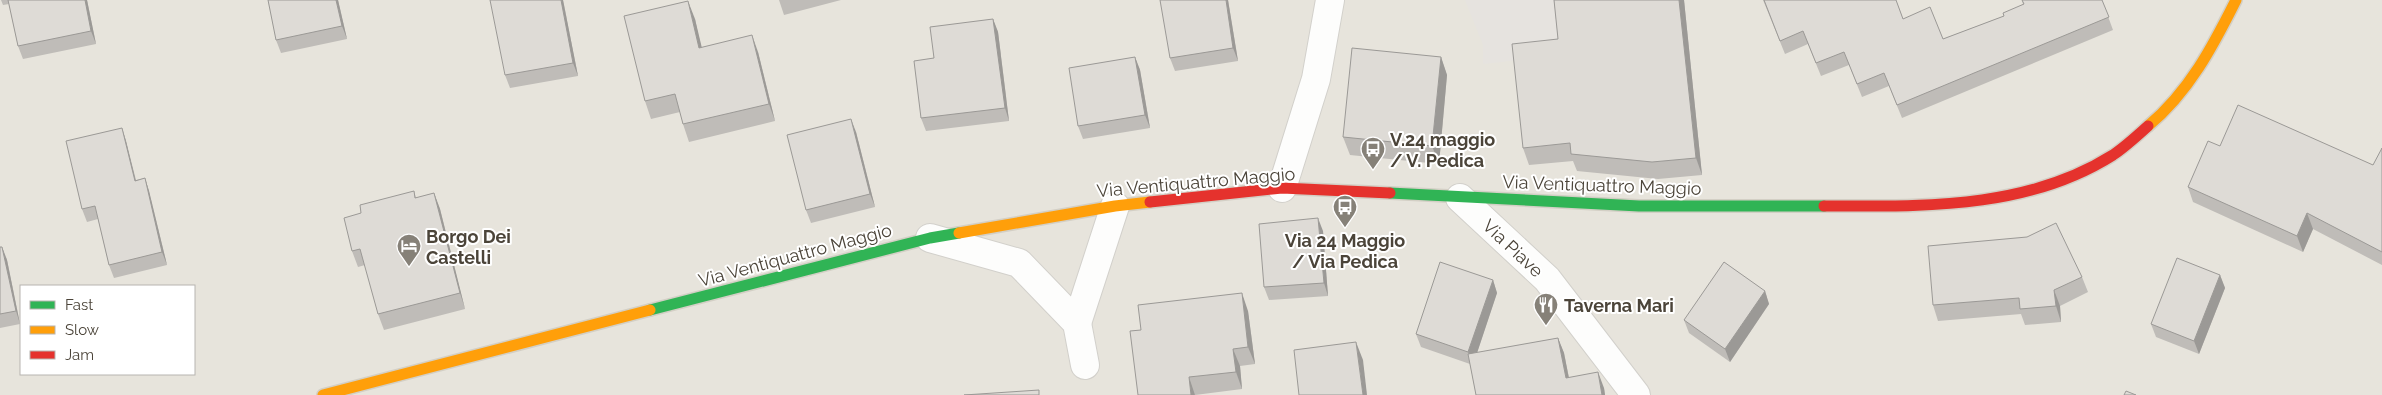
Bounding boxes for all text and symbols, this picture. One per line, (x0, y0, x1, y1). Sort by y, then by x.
place label: V.24 maggio / V. Pedica (1390, 129, 1495, 171)
bus stop icon: V.24 maggio / V. Pedica (1360, 136, 1386, 170)
street label: Via Ventiquattro Maggio (1096, 163, 1296, 201)
street label: Via Ventiquattro Maggio (1502, 171, 1702, 199)
bus stop icon: Via 24 Maggio / Via Pedica (1332, 194, 1358, 228)
street label: Via Piave (1478, 215, 1548, 282)
street label: Via Ventiquattro Maggio (696, 219, 894, 291)
place label: Borgo Dei Castelli (426, 226, 511, 268)
place label: Via 24 Maggio / Via Pedica (1285, 230, 1405, 272)
hotel icon: Borgo Dei Castelli (396, 233, 422, 267)
legend (20, 285, 195, 375)
restaurant icon: Taverna Mari (1533, 292, 1559, 326)
place label: Taverna Mari (1564, 295, 1674, 316)
text: Fast (65, 296, 93, 314)
text: Slow (65, 321, 99, 339)
text: Jam (65, 346, 94, 364)

